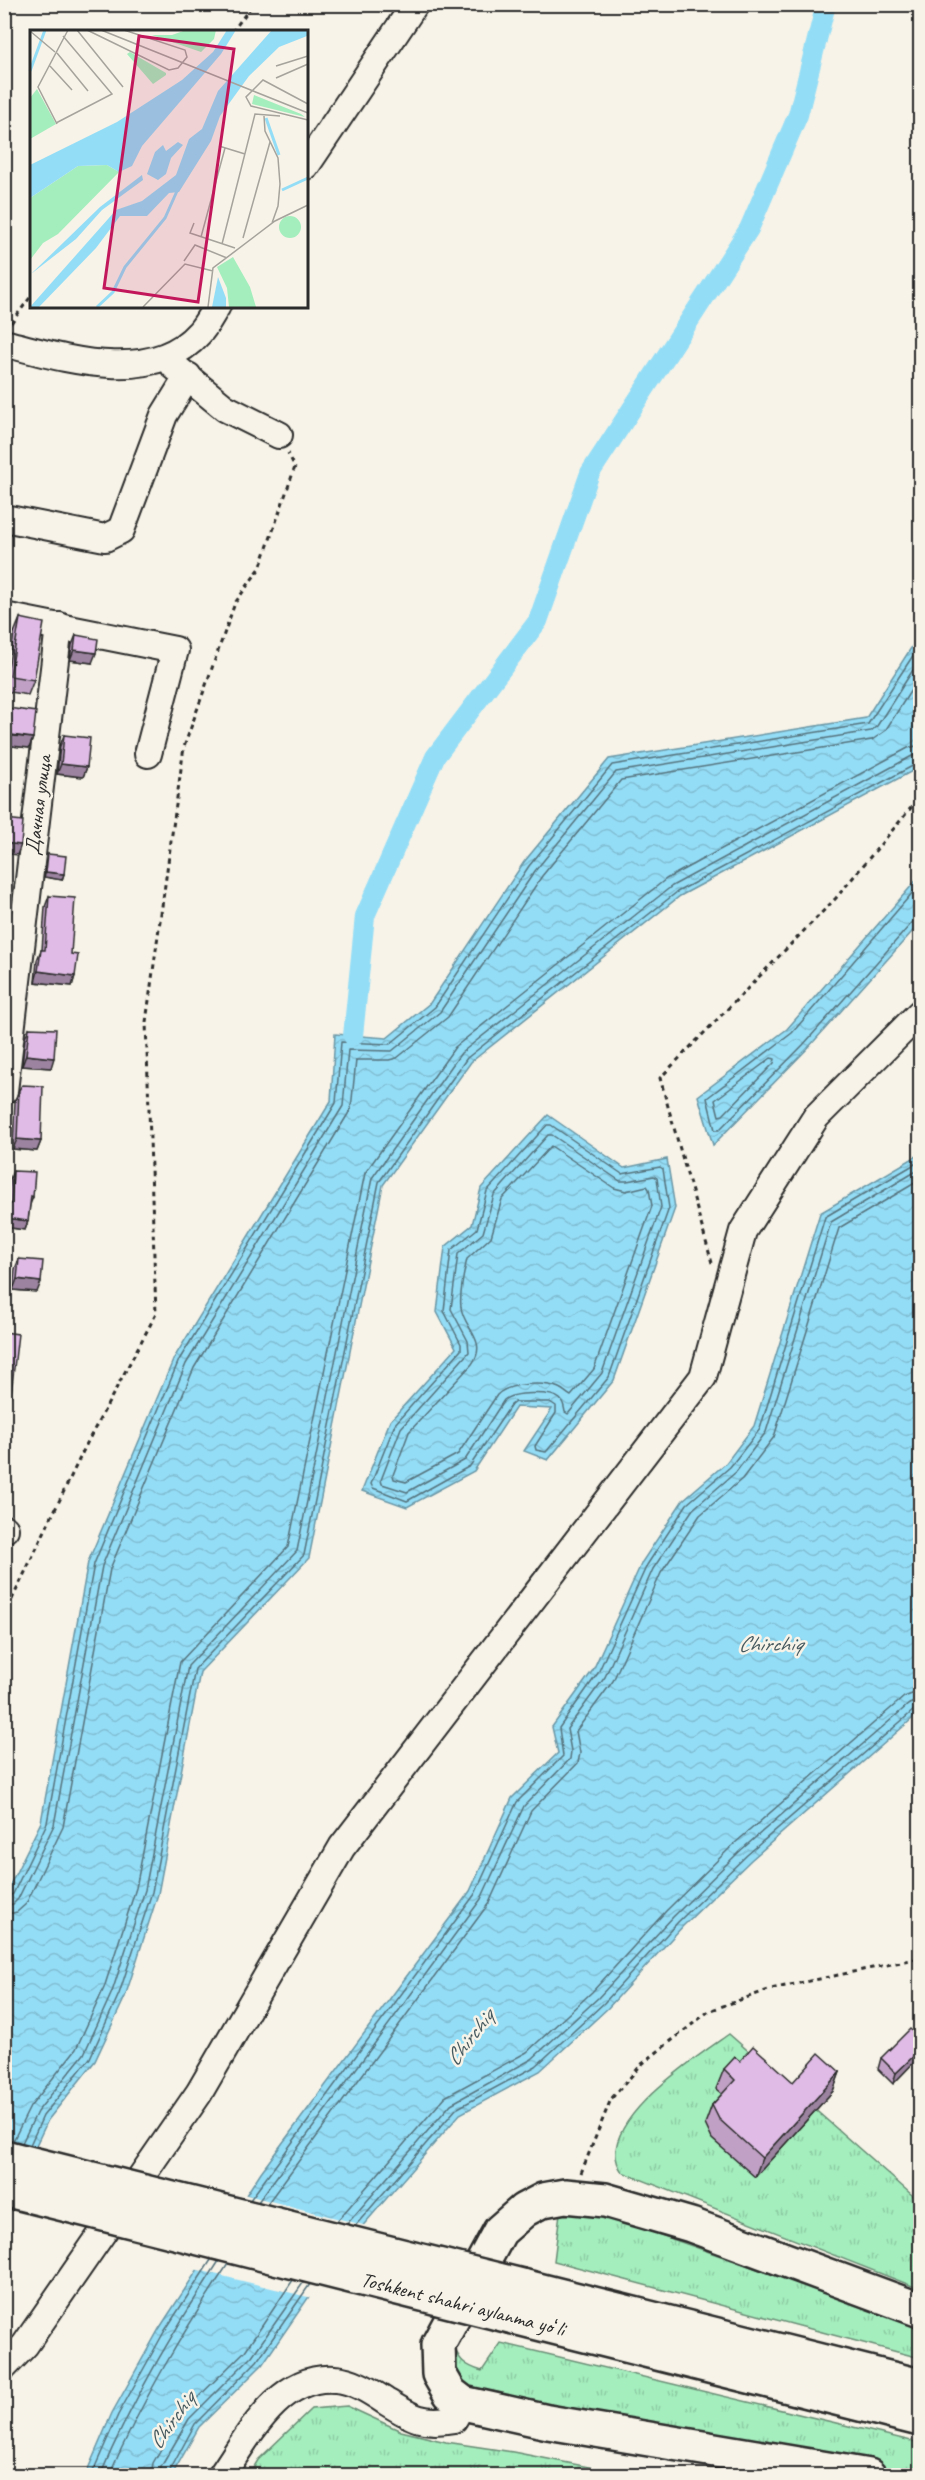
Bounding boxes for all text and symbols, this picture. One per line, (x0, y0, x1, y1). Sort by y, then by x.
inset map (30, 30, 308, 308)
street label: Дачная улица (19, 751, 57, 856)
water label: Chirchiq (738, 1630, 805, 1658)
water label: Chirchiq (439, 2001, 503, 2071)
street label: Toshkent shahri aylanma yoʻli (358, 2266, 571, 2343)
water label: Chirchiq (142, 2384, 204, 2454)

